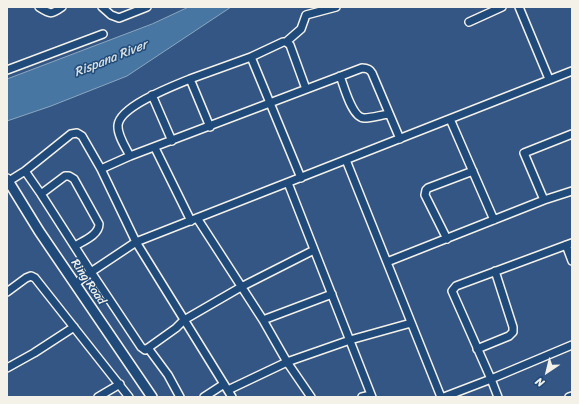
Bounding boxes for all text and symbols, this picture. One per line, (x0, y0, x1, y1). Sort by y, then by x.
water label: Rispana River (72, 37, 150, 81)
street label: Ring Road (67, 256, 109, 308)
north arrow (527, 352, 567, 392)
text: N (531, 372, 548, 392)

